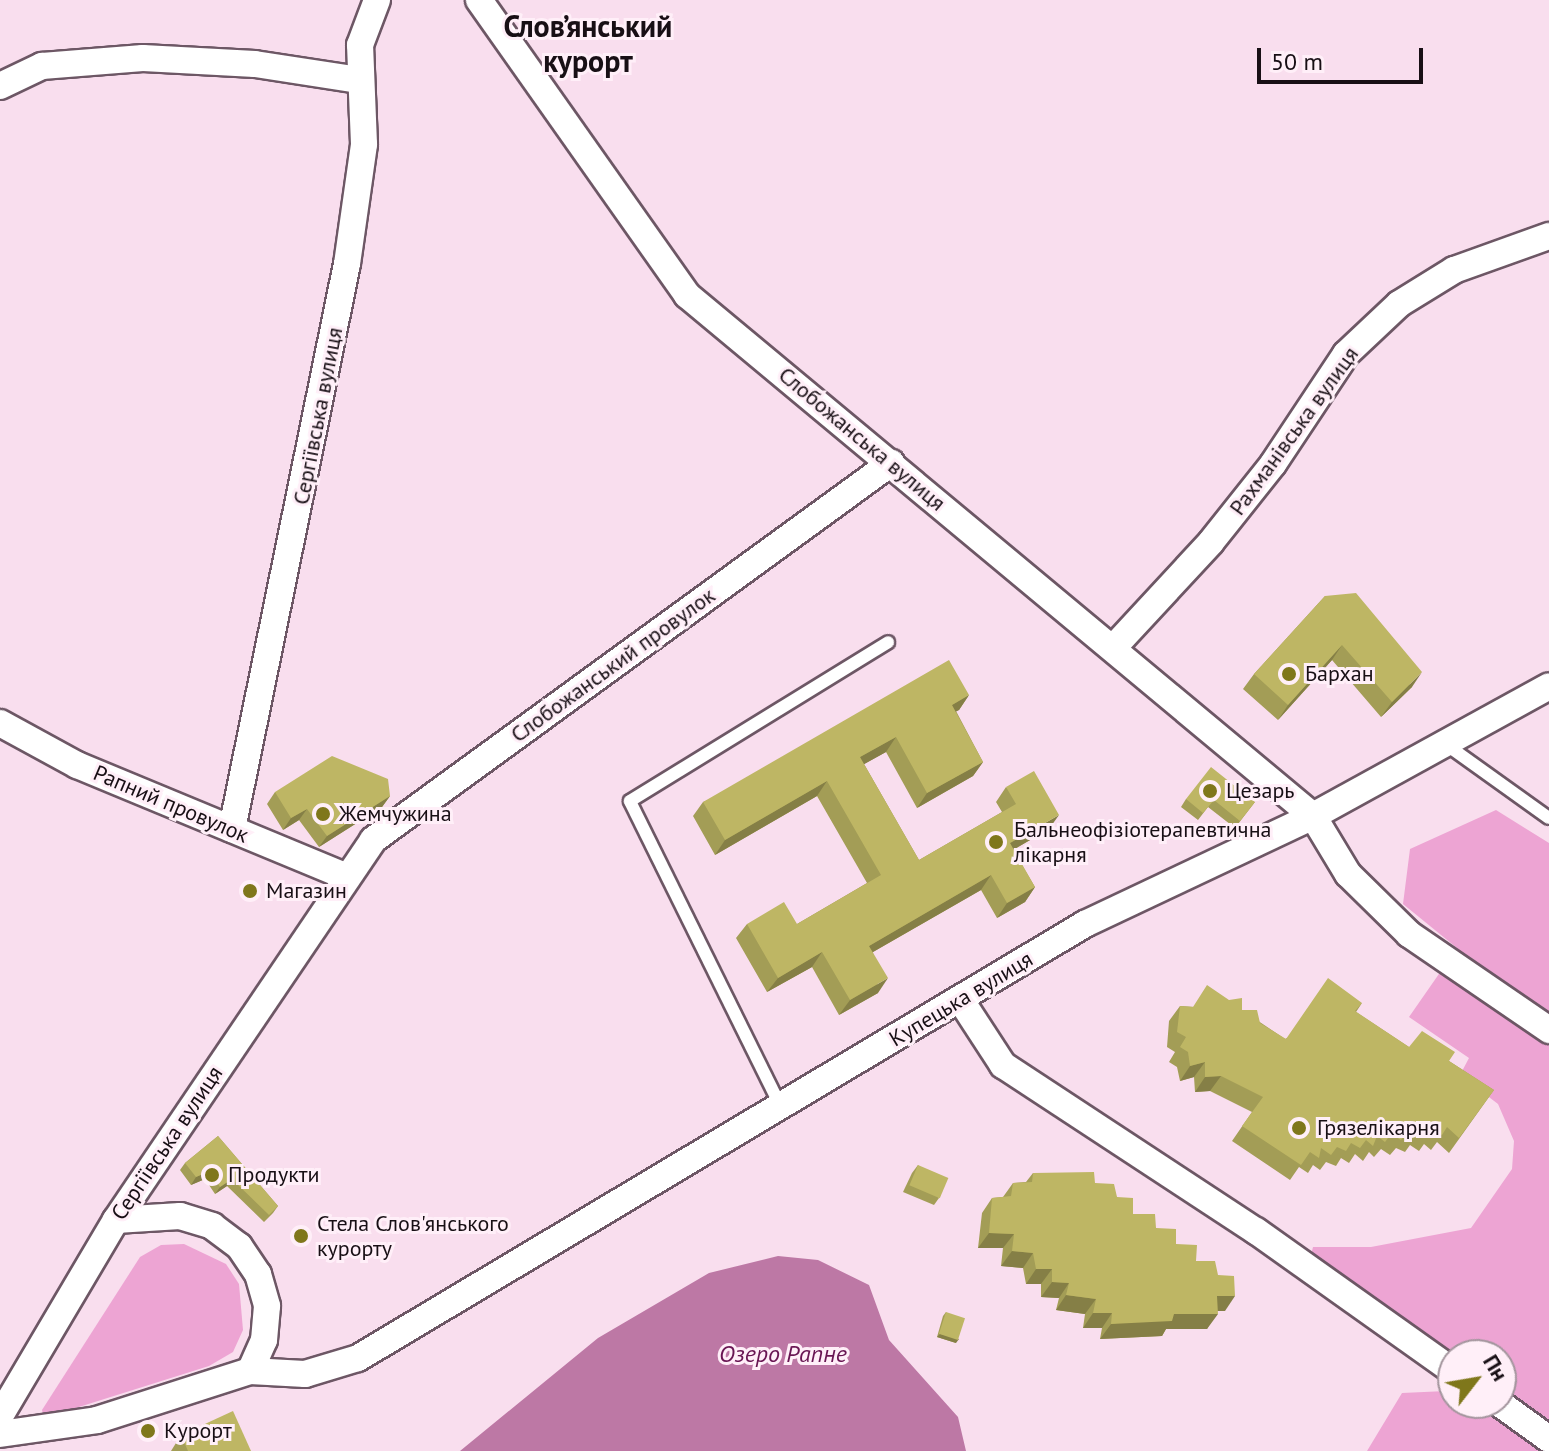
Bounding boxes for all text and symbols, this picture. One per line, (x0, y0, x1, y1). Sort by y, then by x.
district label: Слов’янський курорт (504, 8, 672, 78)
scale bar (1261, 32, 1427, 82)
text: 50 m (1271, 46, 1323, 77)
street label: Сергіївська вулиця (288, 325, 348, 507)
street label: Рахманівська вулиця (1224, 342, 1364, 520)
street label: Слобожанська вулиця (773, 362, 951, 516)
street label: Слобожанський провулок (506, 582, 720, 748)
place label: Бархан (1305, 661, 1374, 687)
marker: Бархан (1280, 665, 1298, 683)
street label: Рапний провулок (90, 759, 252, 849)
place label: Цезарь (1226, 778, 1295, 804)
marker: Цезарь (1201, 782, 1219, 800)
place label: Жемчужина (339, 801, 452, 827)
marker: Жемчужина (314, 805, 332, 823)
place label: Бальнеофізіотерапевтична лікарня (1014, 816, 1271, 868)
marker: Бальнеофізіотерапевтична лікарня (985, 831, 1007, 853)
place label: Магазин (266, 878, 347, 904)
marker: Магазин (241, 882, 259, 900)
street label: Купецька вулиця (884, 946, 1038, 1052)
street label: Сергіївська вулиця (106, 1061, 228, 1225)
place label: Грязелікарня (1317, 1115, 1440, 1141)
marker: Грязелікарня (1288, 1117, 1310, 1139)
place label: Продукти (228, 1162, 319, 1188)
marker: Продукти (203, 1166, 221, 1184)
place label: Стела Слов'янського курорту (317, 1210, 509, 1262)
marker: Стела Слов'янського курорту (292, 1227, 310, 1245)
north arrow (1437, 1339, 1517, 1419)
water label: Озеро Рапне (719, 1340, 847, 1368)
text: Пн (1477, 1349, 1515, 1386)
place label: Курорт (164, 1418, 232, 1444)
marker: Курорт (139, 1422, 157, 1440)

